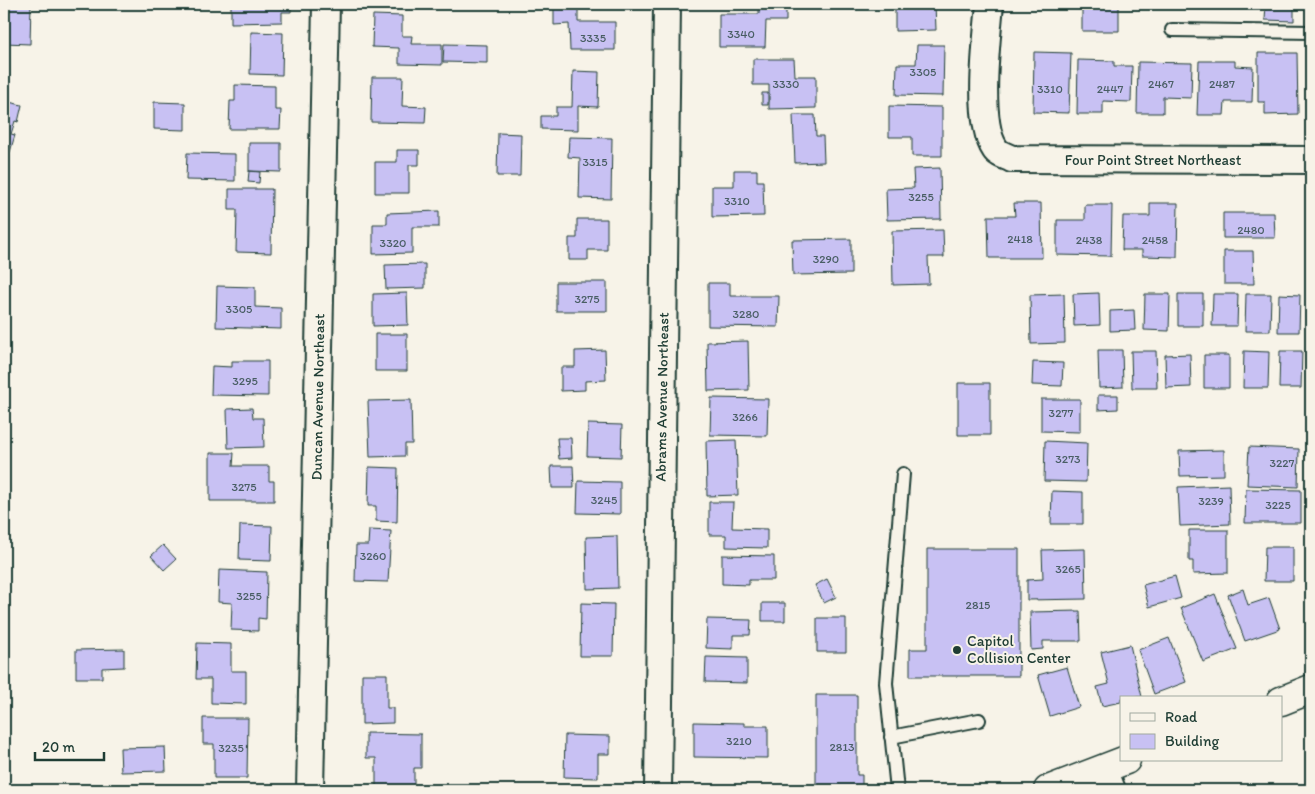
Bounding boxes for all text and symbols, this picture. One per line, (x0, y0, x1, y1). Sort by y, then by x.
house number: 3340 (727, 27, 755, 41)
house number: 3335 (580, 31, 606, 45)
house number: 3305 (910, 65, 936, 79)
house number: 3330 (772, 77, 800, 91)
house number: 2467 (1148, 77, 1174, 91)
house number: 2487 (1209, 77, 1235, 91)
house number: 3310 (1037, 82, 1063, 96)
house number: 2447 (1097, 82, 1123, 96)
street label: Four Point Street Northeast (1065, 151, 1242, 169)
house number: 3315 (583, 155, 607, 169)
house number: 3255 (908, 190, 934, 204)
house number: 3310 (724, 194, 750, 208)
house number: 2480 (1237, 223, 1265, 237)
house number: 2418 (1007, 232, 1033, 246)
house number: 2438 (1076, 233, 1103, 247)
house number: 2458 (1142, 233, 1169, 247)
house number: 3320 (380, 236, 406, 250)
house number: 3290 (813, 252, 839, 266)
house number: 3275 (574, 292, 600, 306)
house number: 3305 (226, 302, 252, 316)
house number: 3280 (733, 307, 759, 321)
street label: Abrams Avenue Northeast (652, 312, 672, 482)
street label: Duncan Avenue Northeast (308, 313, 328, 481)
house number: 3295 (232, 374, 258, 388)
house number: 3277 (1049, 406, 1073, 420)
house number: 3266 (732, 410, 758, 424)
house number: 3273 (1055, 452, 1081, 466)
house number: 3227 (1269, 456, 1295, 470)
house number: 3275 (231, 480, 257, 494)
house number: 3245 (591, 493, 617, 507)
house number: 3239 (1198, 494, 1224, 508)
house number: 3225 (1265, 498, 1291, 512)
house number: 3260 (360, 549, 386, 563)
house number: 3265 (1055, 562, 1081, 576)
house number: 3255 (236, 589, 262, 603)
house number: 2815 (966, 598, 990, 612)
place label: Capitol Collision Center (967, 632, 1070, 667)
marker: Capitol Collision Center (951, 644, 963, 656)
legend (1120, 696, 1282, 762)
text: Road (1165, 708, 1198, 726)
scale bar (35, 729, 104, 761)
text: Building (1165, 732, 1219, 750)
house number: 3210 (726, 734, 752, 748)
text: 20 m (42, 738, 76, 756)
house number: 2813 (830, 740, 855, 754)
house number: 3235 (218, 741, 244, 755)

